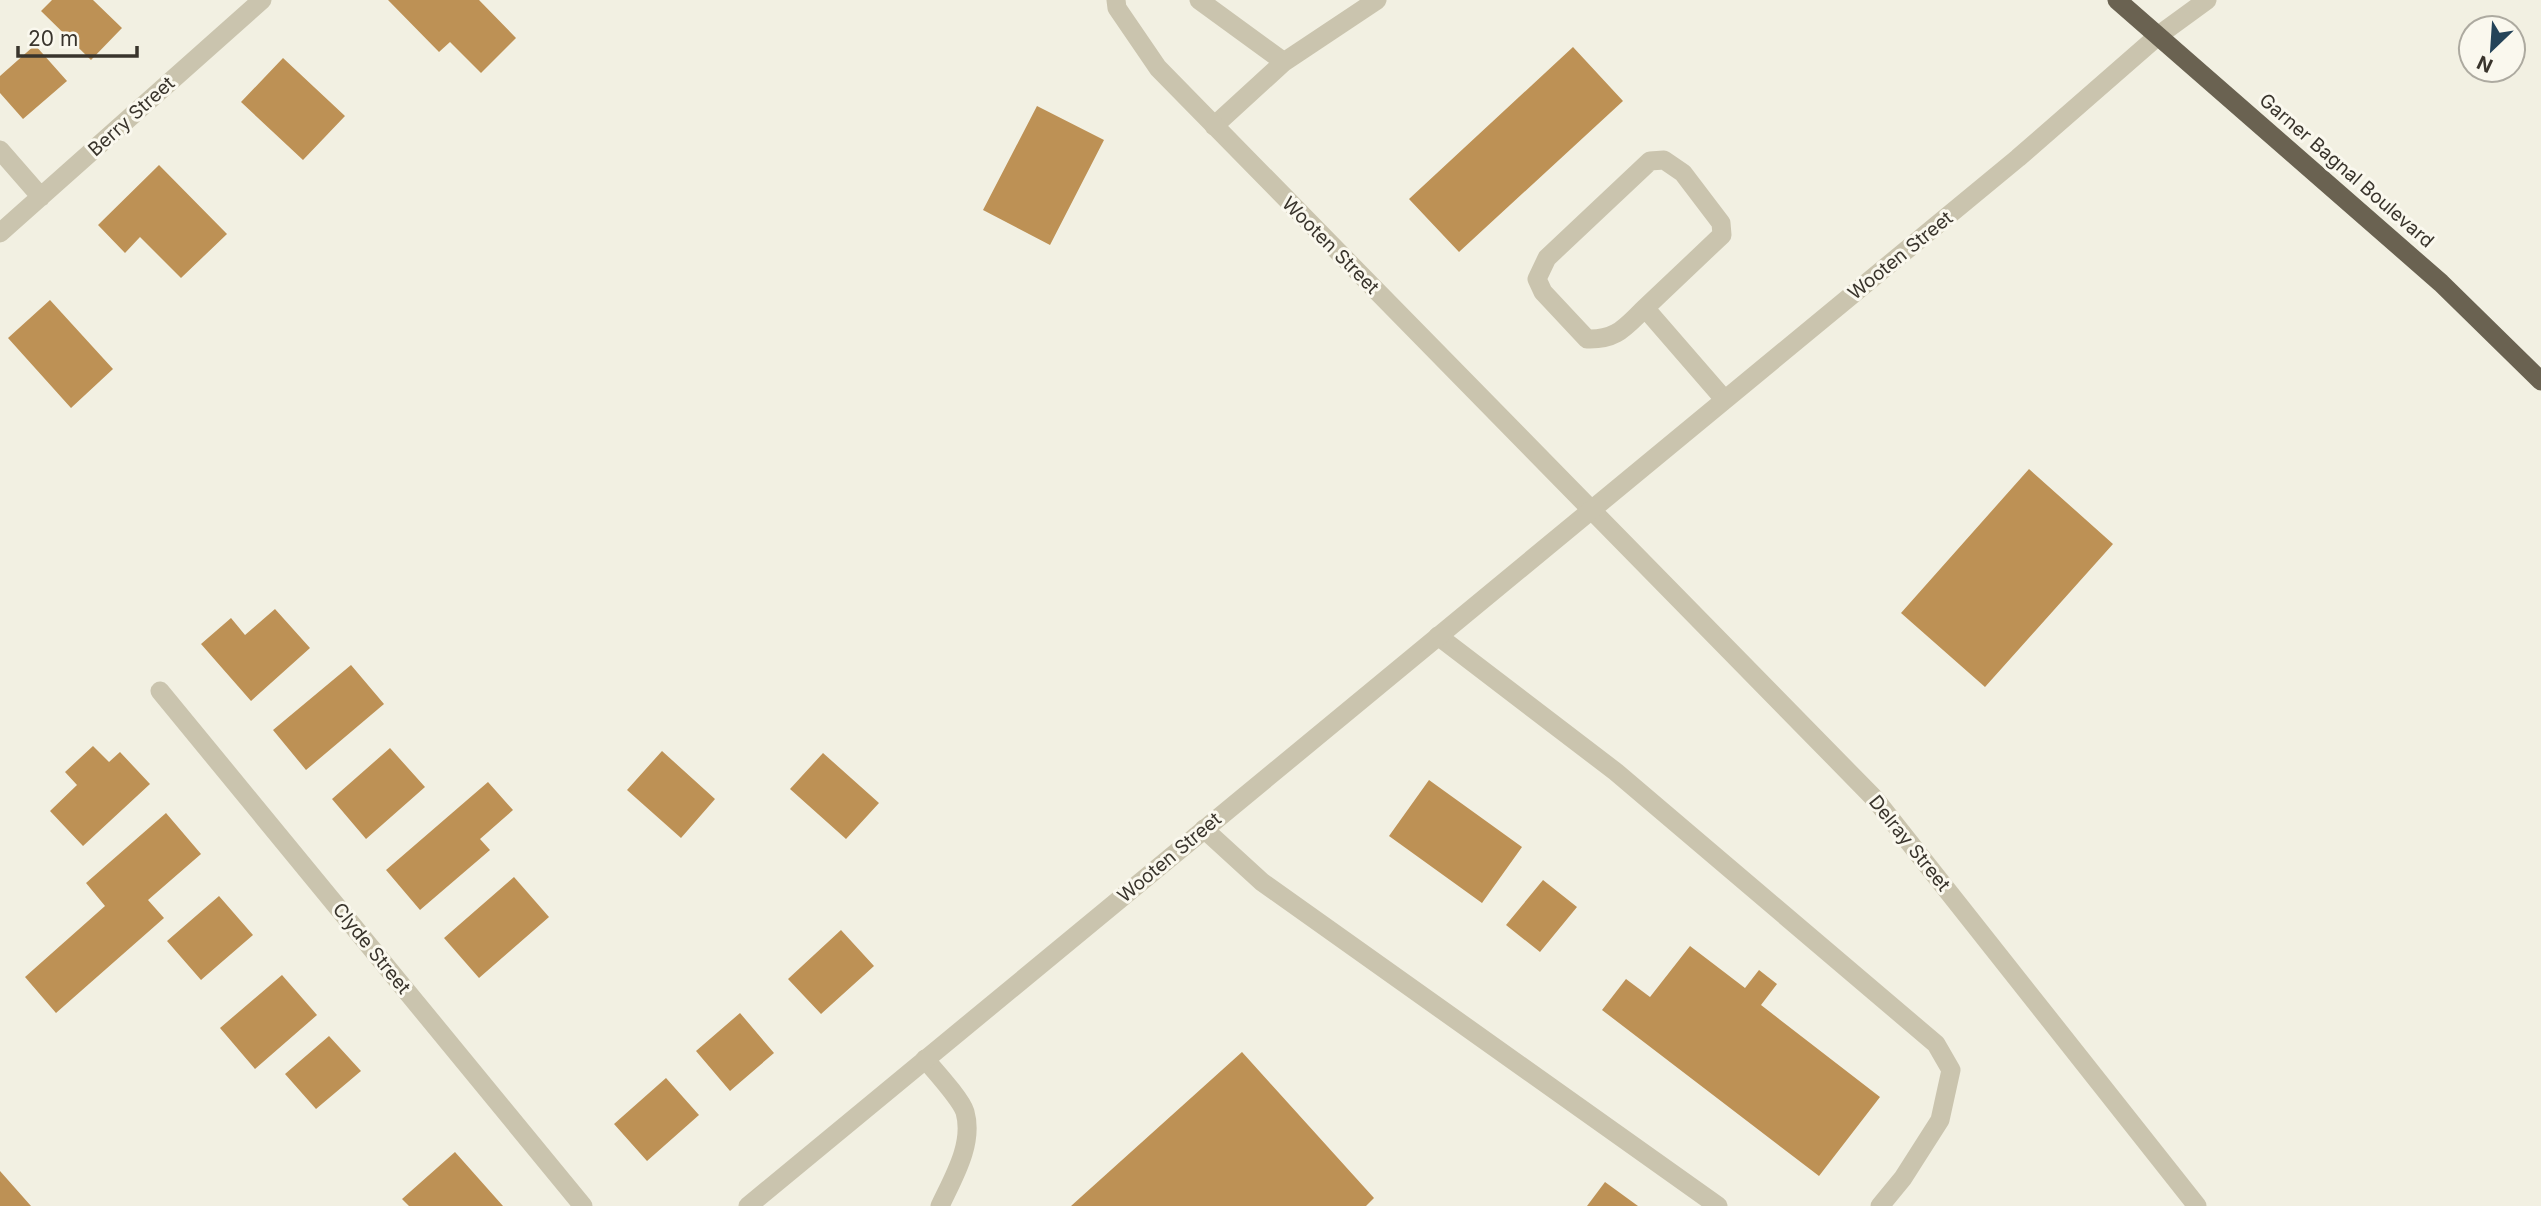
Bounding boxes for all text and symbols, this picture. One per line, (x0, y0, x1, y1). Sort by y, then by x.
scale bar (18, 14, 136, 58)
north arrow (2457, 14, 2527, 84)
text: 20 m (28, 26, 78, 51)
text: N (2474, 50, 2496, 77)
street label: Berry Street (83, 72, 179, 161)
street label: Garner Bagnal Boulevard (2255, 88, 2439, 252)
street label: Wooten Street (1277, 192, 1384, 299)
street label: Wooten Street (1843, 206, 1957, 305)
street label: Delray Street (1864, 791, 1955, 896)
street label: Wooten Street (1113, 807, 1226, 907)
street label: Clyde Street (328, 898, 415, 999)

